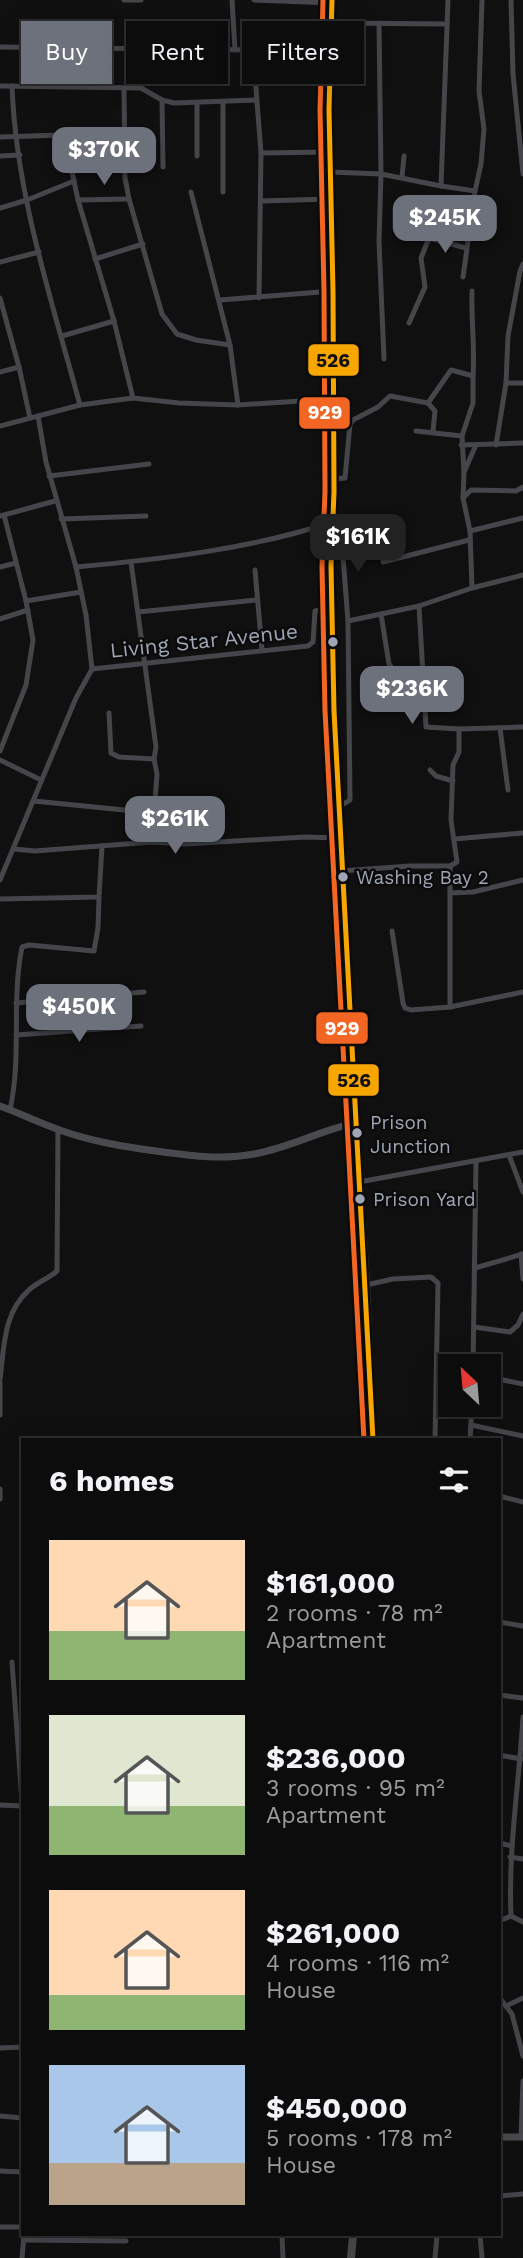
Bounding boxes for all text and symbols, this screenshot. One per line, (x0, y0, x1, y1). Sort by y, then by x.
chip: Buy (21, 21, 112, 84)
chip: Rent (126, 21, 228, 84)
chip: Filters (242, 21, 364, 84)
pin: $370K (55, 128, 153, 187)
text: $370K (68, 136, 140, 163)
pin: $245K (396, 196, 494, 255)
text: $245K (409, 204, 481, 231)
line badge: 526 (307, 343, 360, 377)
text: 526 (316, 349, 350, 372)
line badge: 929 (298, 396, 351, 430)
text: 929 (308, 401, 342, 424)
pin: $161K (309, 514, 407, 574)
text: $161K (326, 523, 390, 550)
street label: Living Star Avenue (109, 618, 299, 663)
unlabelled marker (326, 635, 340, 649)
pin: $236K (363, 666, 461, 726)
text: $236K (376, 675, 448, 702)
pin: $261K (126, 796, 224, 856)
text: $261K (141, 805, 209, 832)
place label: Washing Bay 2 (356, 866, 489, 889)
marker: Washing Bay 2 (336, 870, 350, 884)
pin: $450K (30, 984, 128, 1044)
text: $450K (42, 993, 116, 1020)
line badge: 929 (315, 1011, 369, 1045)
text: 929 (325, 1017, 359, 1040)
line badge: 526 (327, 1063, 380, 1097)
text: 526 (337, 1069, 371, 1092)
place label: Prison Junction (370, 1111, 451, 1158)
marker: Prison Junction (350, 1126, 364, 1140)
place label: Prison Yard (373, 1188, 476, 1211)
marker: Prison Yard (353, 1192, 367, 1206)
north arrow (438, 1354, 500, 1418)
map controls (438, 1354, 501, 1417)
icon: filters (435, 1461, 473, 1499)
text: 6 homes (49, 1463, 174, 1498)
text: $161,000 (266, 1565, 395, 1600)
icon: home (105, 1568, 189, 1652)
text: 2 rooms · 78 m² (266, 1600, 443, 1627)
text: Apartment (266, 1627, 386, 1654)
text: $236,000 (266, 1740, 406, 1775)
icon: home (105, 1743, 189, 1827)
text: 3 rooms · 95 m² (266, 1775, 445, 1802)
text: Apartment (266, 1802, 386, 1829)
text: $261,000 (266, 1915, 400, 1950)
icon: home (105, 1918, 189, 2002)
text: 4 rooms · 116 m² (266, 1950, 449, 1977)
text: House (266, 1977, 336, 2004)
text: $450,000 (266, 2090, 408, 2125)
icon: home (105, 2093, 189, 2177)
text: 5 rooms · 178 m² (266, 2125, 452, 2152)
text: House (266, 2152, 336, 2179)

